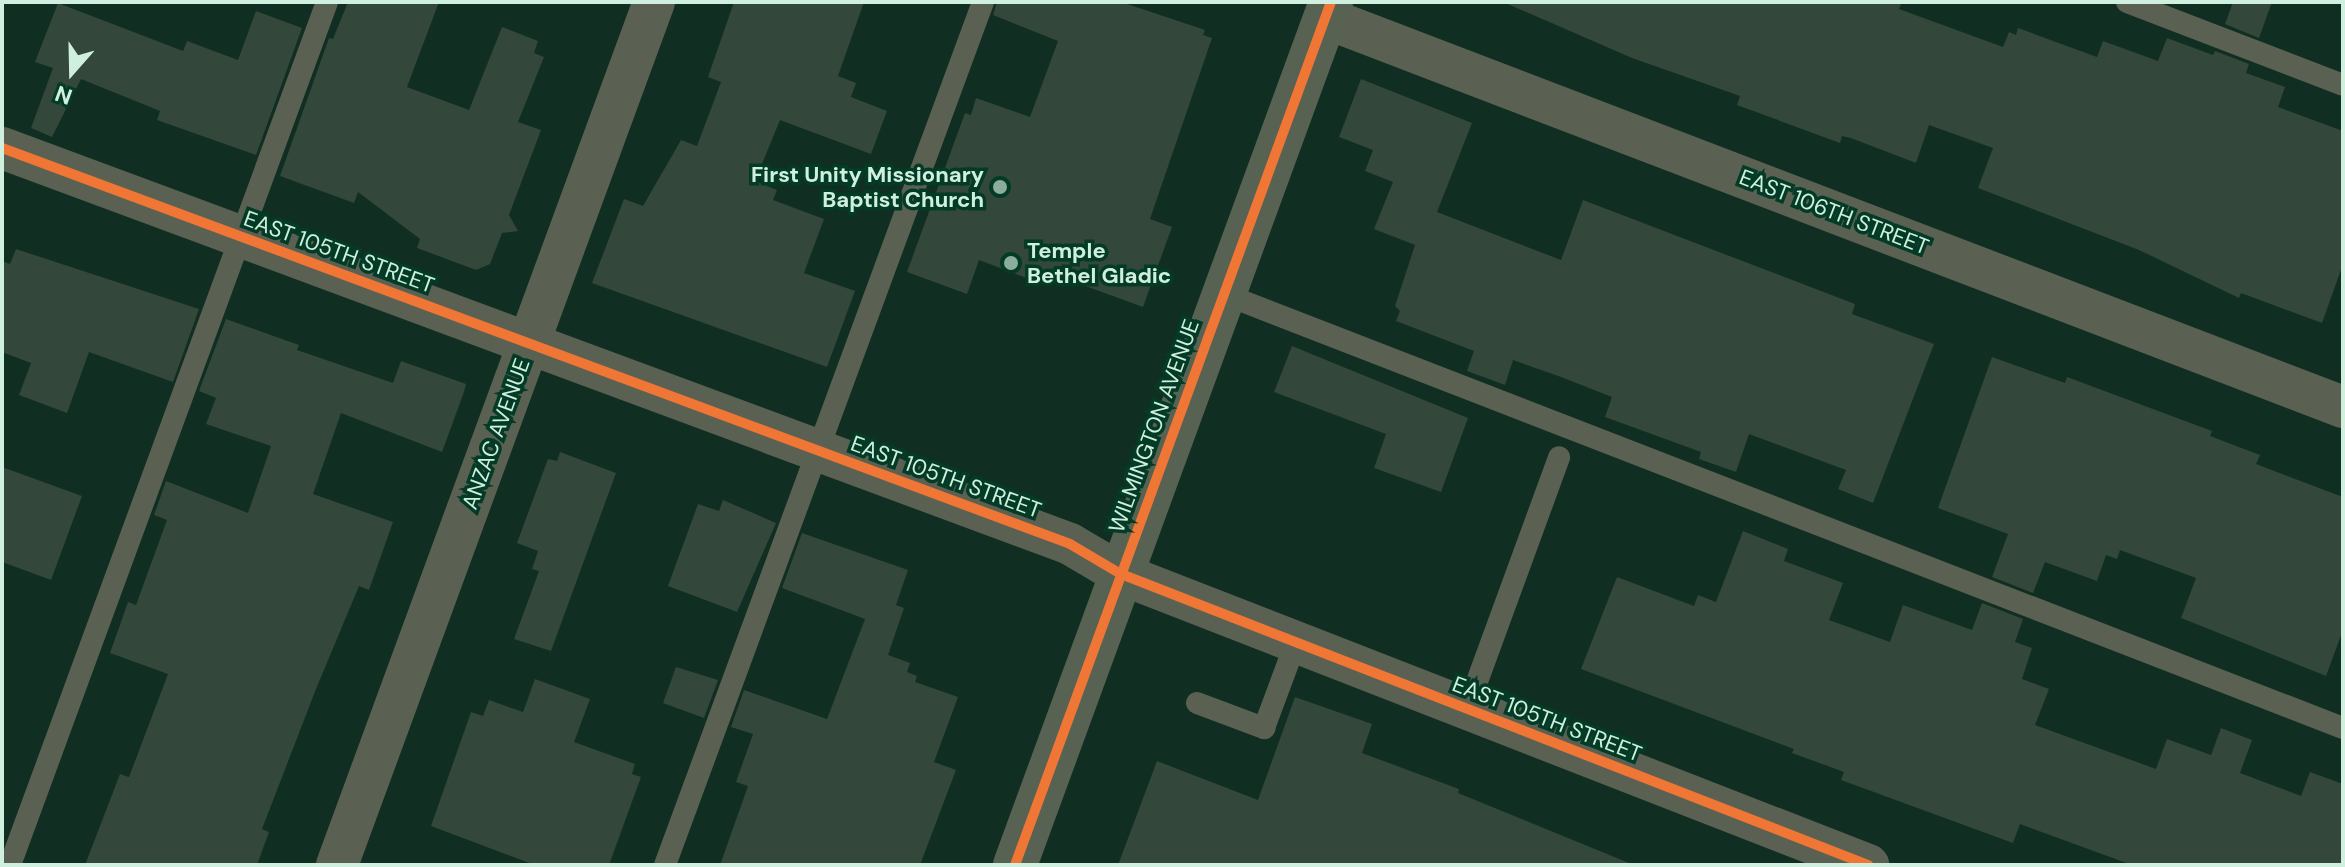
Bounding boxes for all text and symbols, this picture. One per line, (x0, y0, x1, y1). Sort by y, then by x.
north arrow (32, 32, 112, 112)
text: N (51, 79, 76, 111)
place label: First Unity Missionary Baptist Church (751, 161, 984, 212)
street label: EAST 106TH STREET (1736, 164, 1932, 260)
marker: First Unity Missionary Baptist Church (991, 178, 1009, 196)
street label: EAST 105TH STREET (240, 205, 438, 299)
place label: Temple Bethel Gladic (1027, 237, 1171, 288)
marker: Temple Bethel Gladic (1002, 254, 1020, 272)
street label: WILMINGTON AVENUE (1103, 316, 1205, 536)
street label: ANZAC AVENUE (456, 355, 536, 513)
street label: EAST 105TH STREET (847, 430, 1045, 524)
street label: EAST 105TH STREET (1449, 671, 1645, 767)

